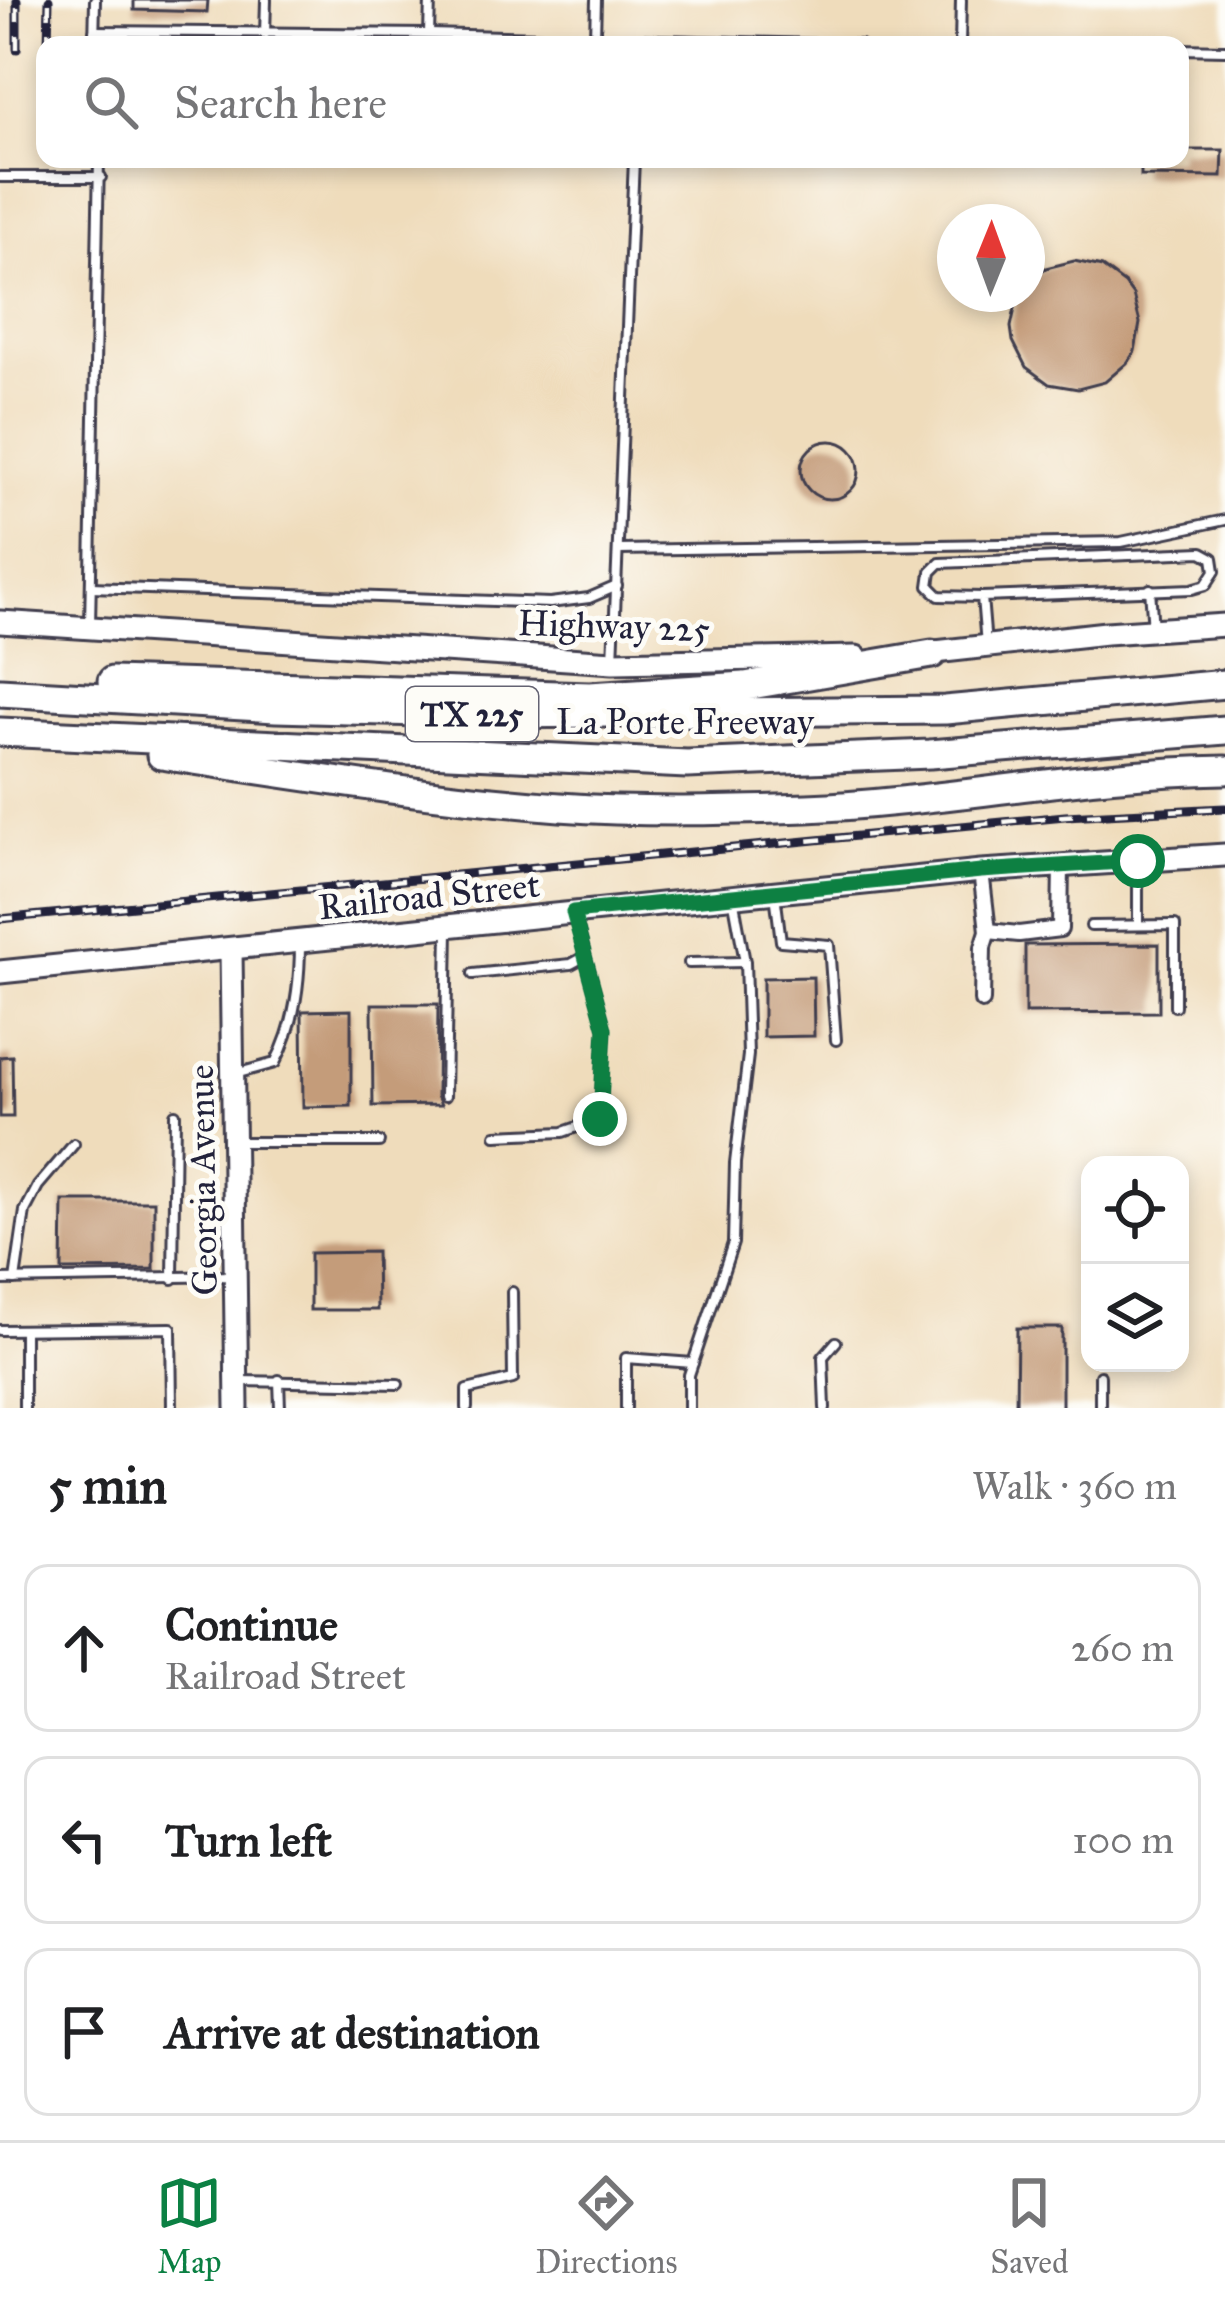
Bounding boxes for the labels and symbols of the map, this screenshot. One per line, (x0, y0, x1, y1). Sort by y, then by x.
north arrow (937, 204, 1045, 312)
street label: Highway 225 (517, 601, 711, 651)
road number: TX 225 (406, 687, 538, 741)
street label: La Porte Freeway (556, 700, 815, 744)
route start (1111, 834, 1165, 888)
street label: Railroad Street (316, 862, 542, 929)
street label: Georgia Avenue (179, 1064, 227, 1296)
route end (573, 1092, 627, 1146)

